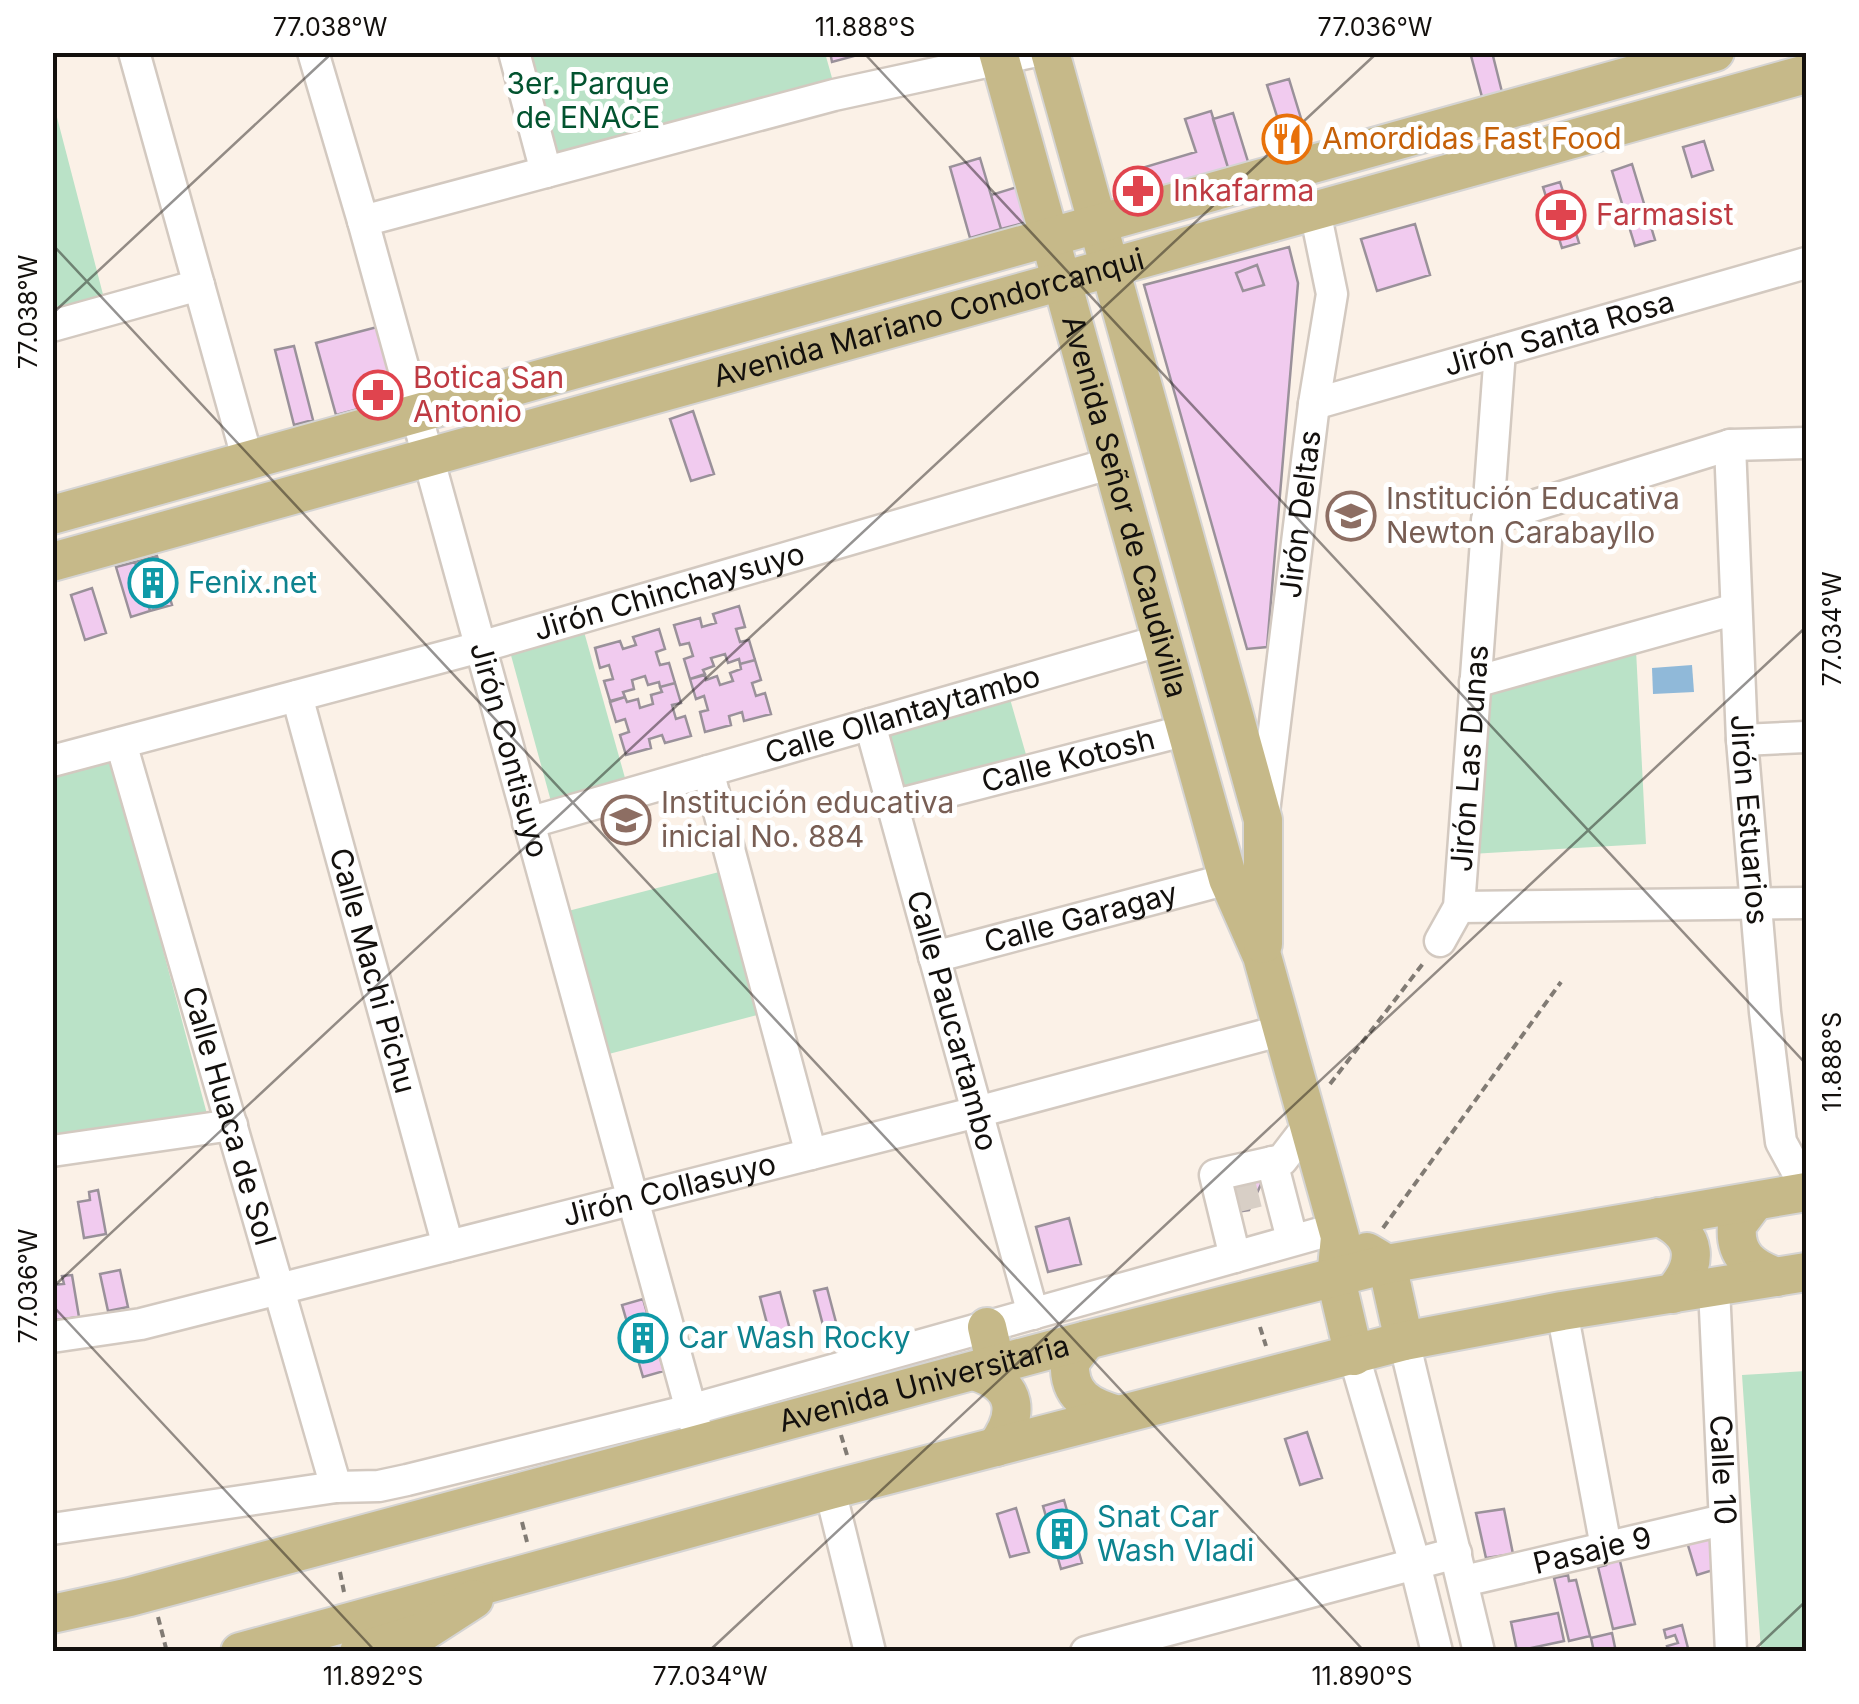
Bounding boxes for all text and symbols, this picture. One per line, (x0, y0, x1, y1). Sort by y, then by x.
text: 77.038°W (273, 12, 387, 42)
text: 11.888°S (815, 12, 915, 42)
text: 77.036°W (1318, 12, 1432, 42)
park label: 3er. Parque de ENACE (507, 65, 669, 135)
restaurant icon: Amordidas Fast Food (1261, 113, 1313, 165)
place label: Amordidas Fast Food (1322, 120, 1622, 156)
pharmacy icon: Inkafarma (1112, 165, 1164, 217)
place label: Inkafarma (1173, 172, 1314, 208)
pharmacy icon: Farmasist (1535, 189, 1587, 241)
place label: Farmasist (1596, 196, 1734, 232)
street label: Avenida Mariano Condorcanqui (709, 240, 1148, 394)
text: 77.038°W (13, 255, 43, 369)
street label: Jirón Santa Rosa (1439, 283, 1678, 383)
street label: Avenida Señor de Caudivilla (1055, 311, 1196, 702)
place label: Botica San Antonio (413, 359, 564, 429)
pharmacy icon: Botica San Antonio (352, 369, 404, 421)
street label: Jirón Deltas (1271, 428, 1328, 600)
place label: Institución Educativa Newton Carabayllo (1386, 480, 1680, 550)
school or university icon: Institución Educativa Newton Carabayllo (1325, 490, 1377, 542)
street label: Jirón Chinchaysuyo (529, 535, 808, 647)
building icon: Fenix.net (127, 557, 179, 609)
place label: Fenix.net (188, 564, 317, 600)
text: 77.034°W (1817, 571, 1847, 687)
street label: Jirón Contisuyo (463, 638, 557, 862)
street label: Jirón Las Dunas (1443, 644, 1495, 873)
street label: Calle Ollantaytambo (761, 657, 1044, 771)
street label: Jirón Estuarios (1724, 714, 1777, 926)
street label: Calle Kotosh (978, 720, 1158, 799)
place label: Institución educativa inicial No. 884 (661, 784, 954, 854)
school or university icon: Institución educativa inicial No. 884 (600, 794, 652, 846)
street label: Calle Machi Pichu (323, 844, 424, 1097)
street label: Calle Garagay (980, 874, 1181, 960)
street label: Calle Paucartambo (900, 886, 1006, 1155)
street label: Calle Huaca de Sol (175, 982, 284, 1249)
text: 11.888°S (1817, 1012, 1847, 1112)
street label: Jirón Collasuyo (559, 1145, 779, 1233)
text: 77.036°W (13, 1229, 43, 1343)
building icon: Car Wash Rocky (617, 1312, 669, 1364)
place label: Car Wash Rocky (678, 1319, 911, 1355)
street label: Avenida Universitaria (775, 1327, 1073, 1439)
street label: Calle 10 (1703, 1414, 1744, 1526)
place label: Snat Car Wash Vladi (1097, 1498, 1254, 1568)
building icon: Snat Car Wash Vladi (1036, 1508, 1088, 1560)
street label: Pasaje 9 (1529, 1518, 1655, 1581)
text: 11.892°S (323, 1661, 423, 1691)
text: 77.034°W (652, 1661, 768, 1691)
text: 11.890°S (1311, 1661, 1413, 1691)

